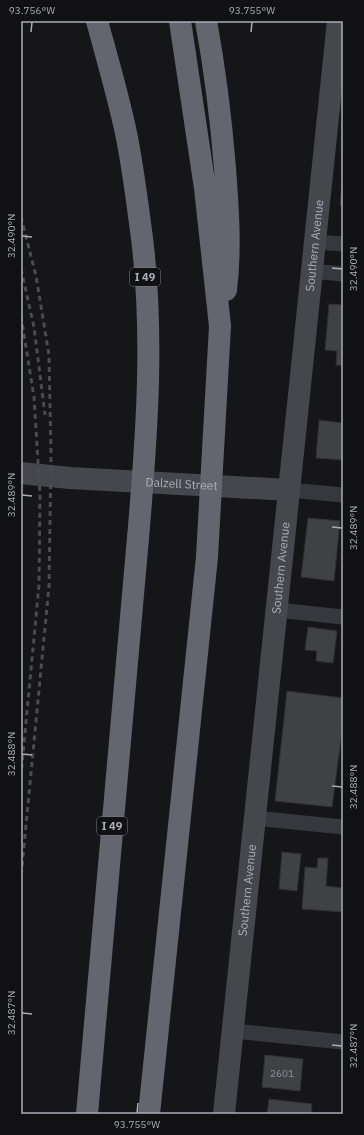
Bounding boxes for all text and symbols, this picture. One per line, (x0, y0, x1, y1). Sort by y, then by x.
text: 93.756°W (9, 4, 55, 17)
text: 93.755°W (229, 4, 275, 17)
street label: Southern Avenue (302, 199, 326, 292)
text: 32.490°N (5, 214, 18, 258)
text: 32.490°N (347, 247, 360, 291)
road number: I 49 (130, 268, 160, 286)
text: 32.489°N (5, 473, 18, 517)
street label: Dalzell Street (145, 474, 218, 493)
text: 32.489°N (347, 506, 360, 550)
street label: Southern Avenue (268, 521, 293, 615)
text: 32.488°N (5, 732, 18, 776)
text: 32.488°N (347, 765, 360, 809)
road number: I 49 (97, 817, 127, 835)
street label: Southern Avenue (235, 843, 259, 937)
text: 32.487°N (5, 991, 18, 1035)
text: 32.487°N (347, 1024, 360, 1068)
house number: 2601 (270, 1067, 294, 1080)
text: 93.755°W (114, 1118, 160, 1131)

